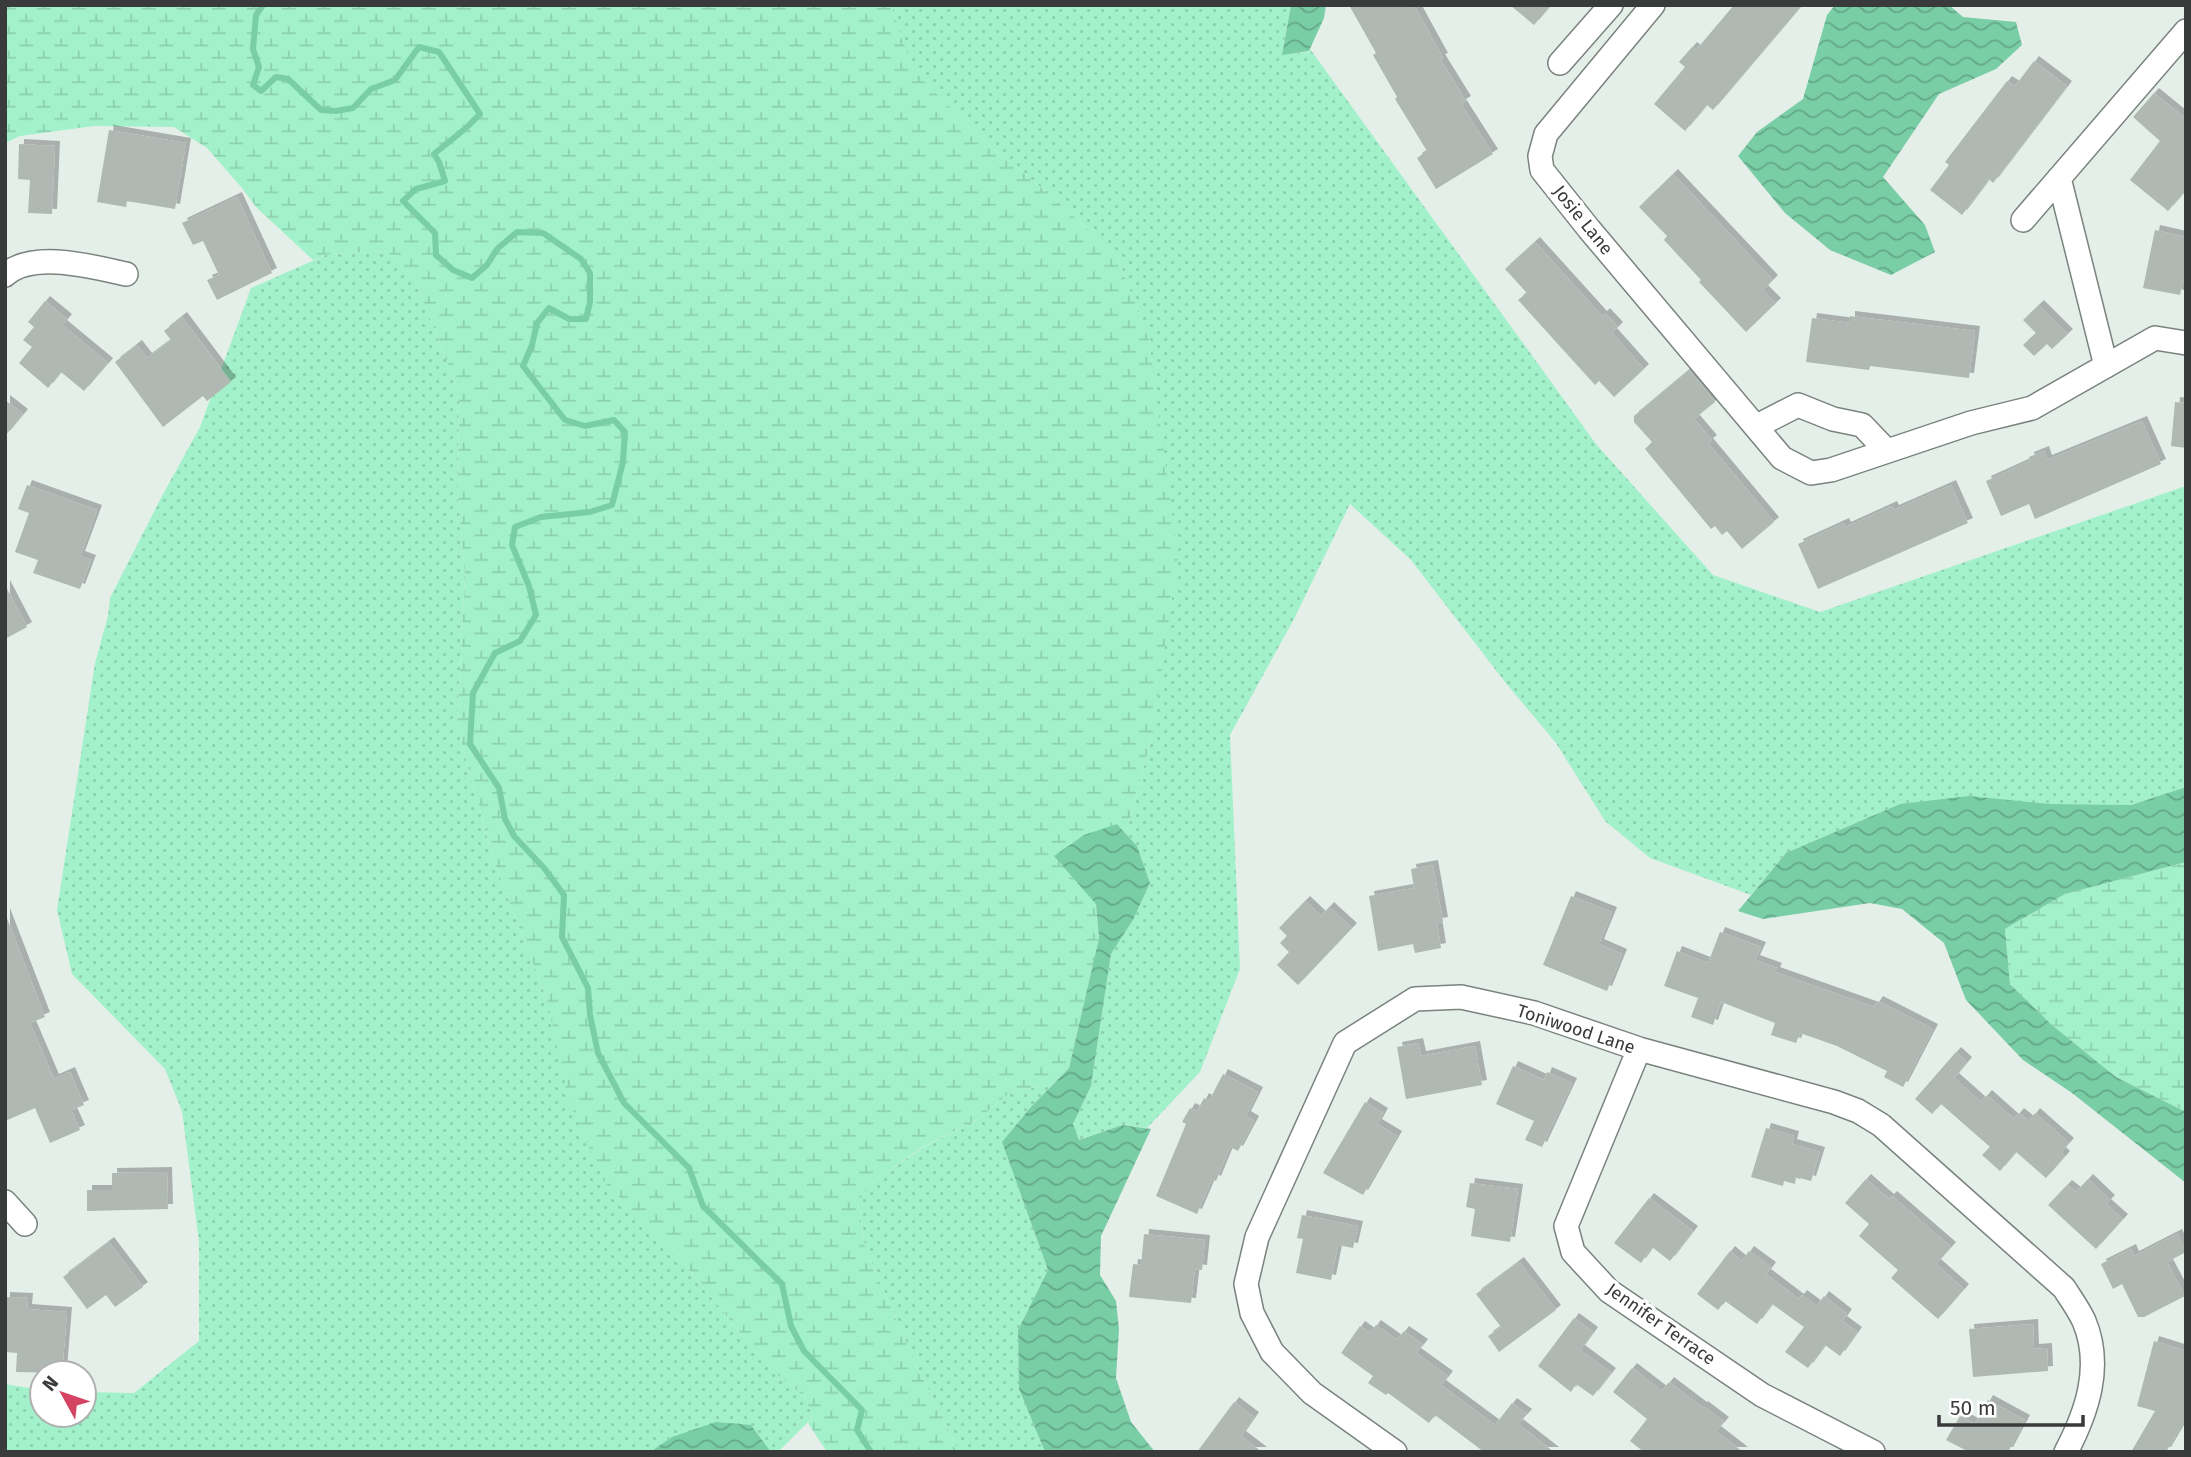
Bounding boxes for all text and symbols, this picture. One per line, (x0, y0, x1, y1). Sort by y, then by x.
street label: Josie Lane (1548, 181, 1618, 259)
street label: Toniwood Lane (1514, 1000, 1638, 1058)
street label: Jennifer Terrace (1602, 1278, 1720, 1370)
north arrow (28, 1359, 98, 1429)
text: N (37, 1371, 63, 1396)
scale bar (1939, 1384, 2082, 1428)
text: 50 m (1950, 1395, 1996, 1421)

